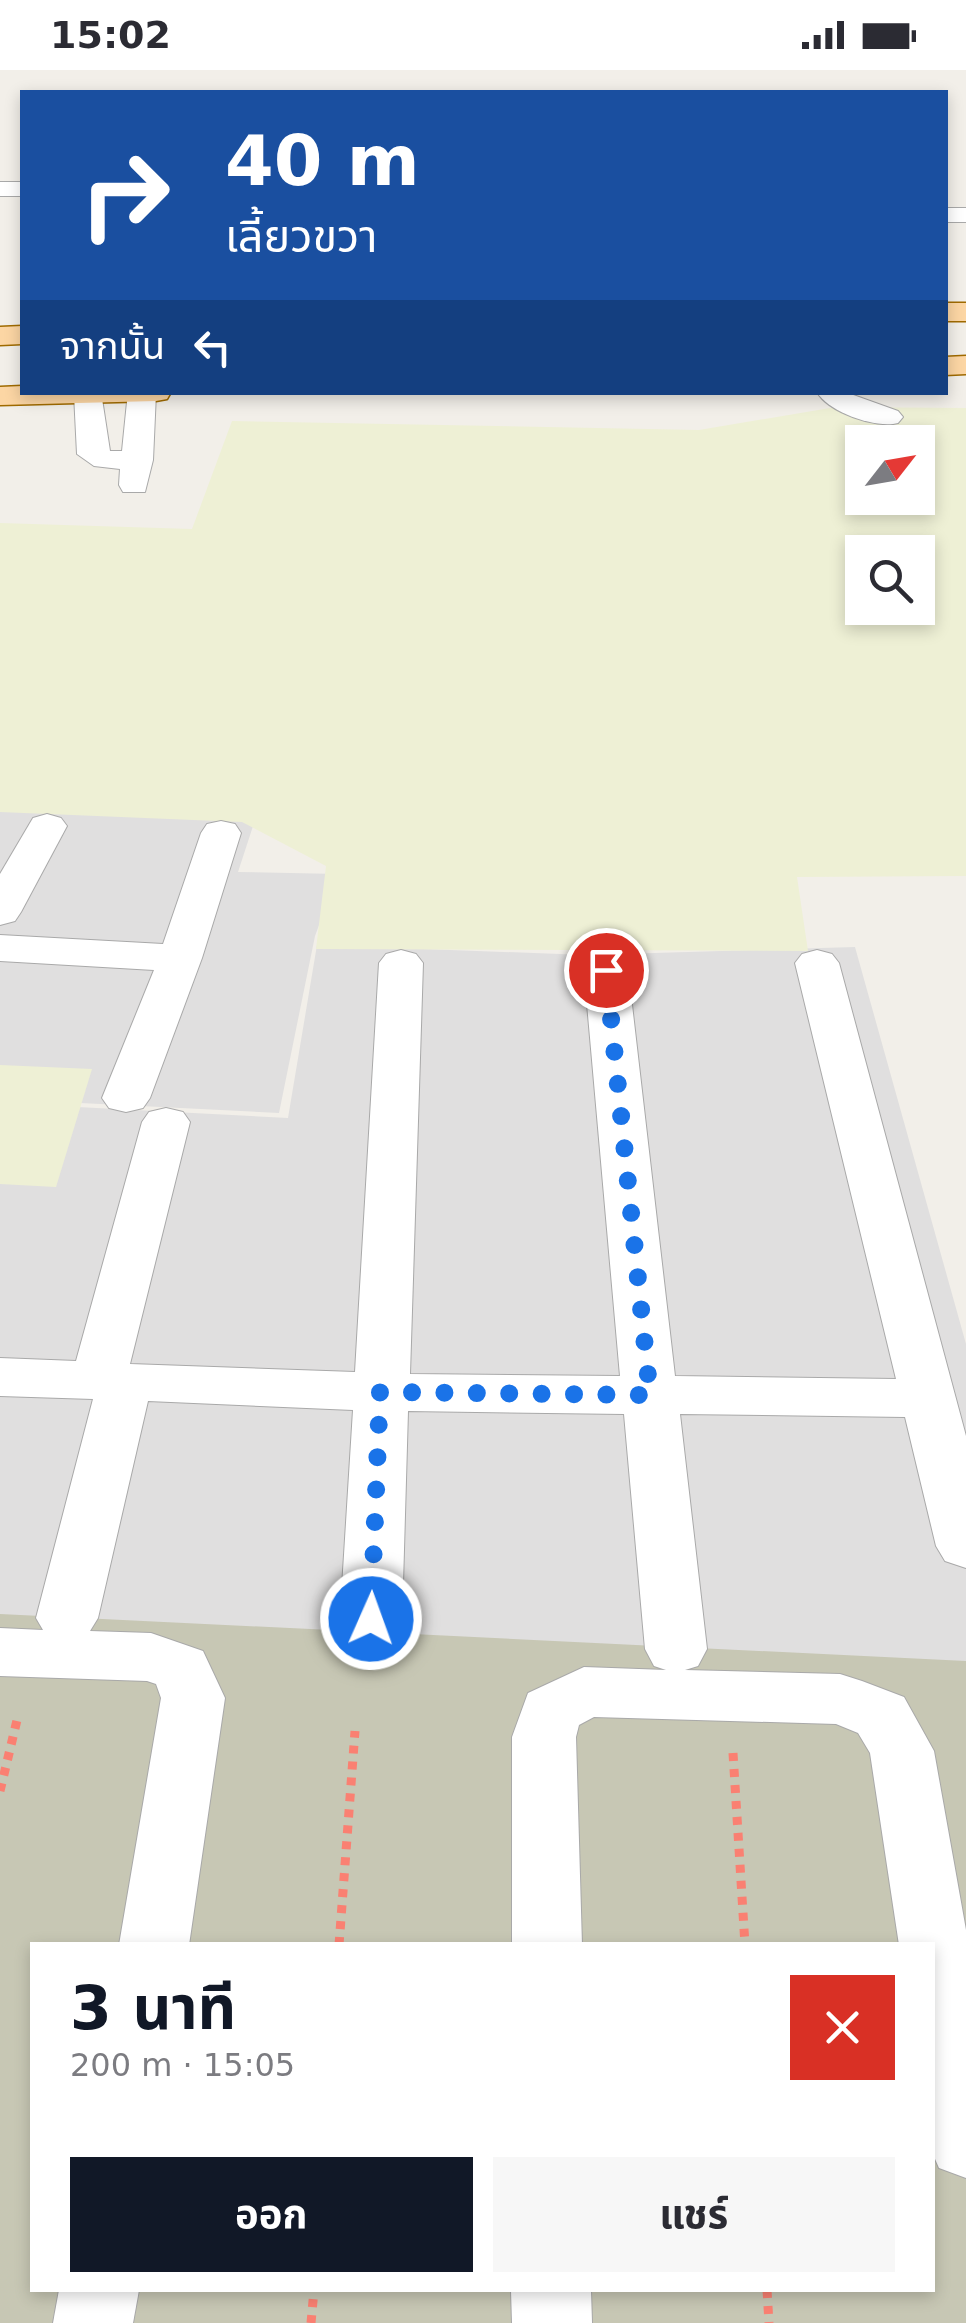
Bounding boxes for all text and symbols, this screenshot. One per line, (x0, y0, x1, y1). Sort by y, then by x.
text: 15:02 (50, 13, 171, 57)
text: 40 m (225, 120, 420, 202)
icon: right (60, 130, 190, 260)
text: เลี้ยวขวา (225, 210, 377, 263)
icon: left (185, 320, 240, 375)
text: จากนั้น (60, 324, 165, 368)
north arrow (845, 425, 935, 515)
map controls (845, 425, 935, 625)
button: search (845, 535, 935, 625)
pin (564, 928, 649, 1013)
icon: arrive (579, 943, 634, 998)
position arrow (319, 1567, 423, 1671)
text: 3 นาที (70, 1973, 236, 2043)
button: close (790, 1975, 895, 2080)
text: 200 m · 15:05 (70, 2046, 295, 2084)
button: ออก (70, 2157, 473, 2272)
button: แชร์ (493, 2157, 895, 2272)

